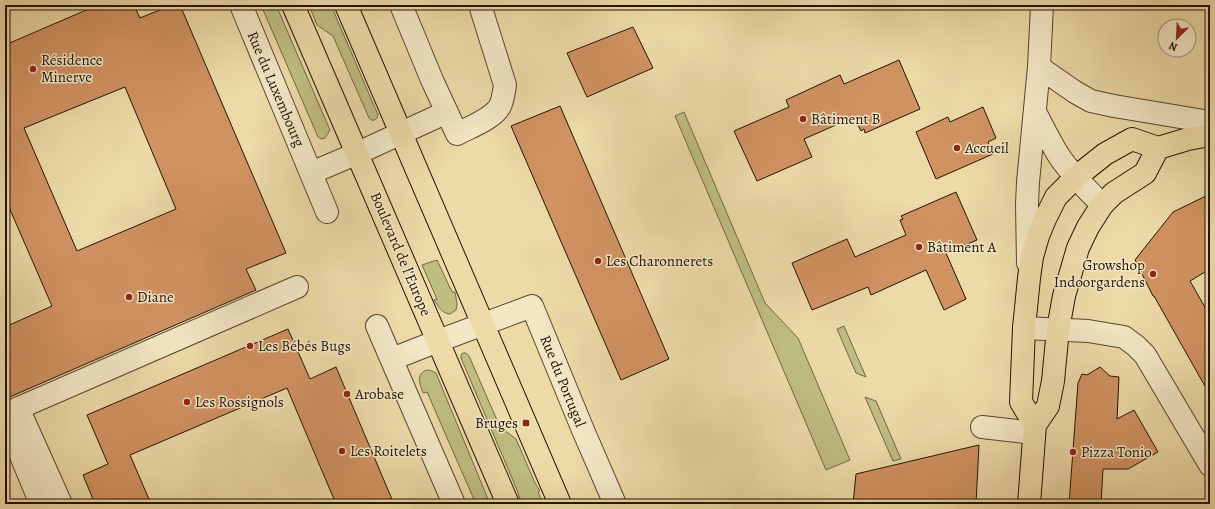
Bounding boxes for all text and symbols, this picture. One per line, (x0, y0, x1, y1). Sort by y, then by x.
north arrow (1157, 18, 1197, 58)
street label: Rue du Luxembourg (243, 28, 310, 150)
text: N (1166, 38, 1180, 55)
place label: Résidence Minerve (41, 50, 103, 87)
marker: Résidence Minerve (28, 64, 38, 74)
place label: Bâtiment B (811, 109, 880, 129)
marker: Bâtiment B (798, 114, 808, 124)
place label: Accueil (964, 138, 1009, 158)
marker: Accueil (952, 143, 962, 153)
street label: Boulevard de l'Europe (366, 189, 436, 319)
place label: Bâtiment A (927, 237, 996, 257)
marker: Bâtiment A (914, 242, 924, 252)
place label: Les Charonnerets (606, 251, 713, 271)
place label: Growshop Indoorgardens (1054, 255, 1145, 292)
marker: Les Charonnerets (593, 256, 603, 266)
marker: Growshop Indoorgardens (1148, 269, 1158, 279)
place label: Diane (137, 287, 174, 307)
marker: Diane (124, 292, 134, 302)
street label: Rue du Portugal (535, 332, 591, 430)
place label: Les Bébés Bugs (258, 336, 351, 356)
marker: Les Bébés Bugs (245, 341, 255, 351)
place label: Arobase (354, 384, 404, 404)
marker: Arobase (342, 389, 352, 399)
place label: Les Rossignols (195, 392, 284, 412)
marker: Les Rossignols (182, 397, 192, 407)
place label: Bruges (475, 413, 518, 433)
marker: Bruges (521, 418, 531, 428)
place label: Les Roitelets (350, 441, 427, 461)
place label: Pizza Tonio (1081, 442, 1152, 462)
marker: Les Roitelets (337, 446, 347, 456)
marker: Pizza Tonio (1068, 447, 1078, 457)

